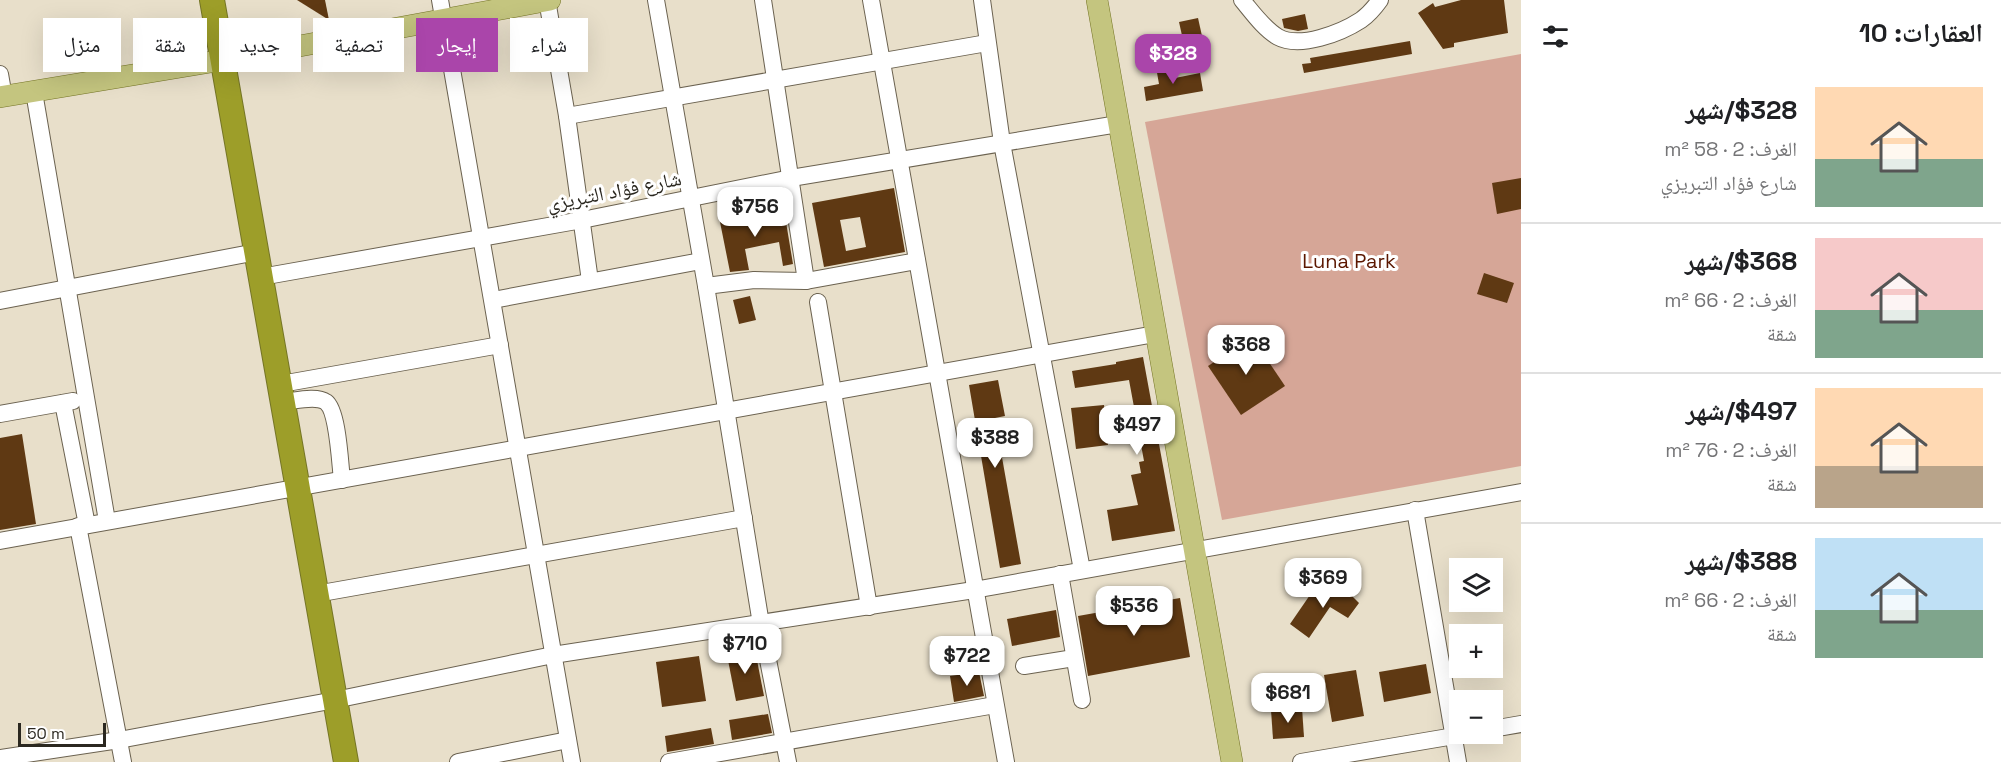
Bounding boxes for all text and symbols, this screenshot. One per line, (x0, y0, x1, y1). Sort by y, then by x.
text: العقارات: 10 (1859, 16, 1983, 50)
chip: منزل (43, 18, 121, 72)
chip: شقة (133, 18, 207, 72)
chip: جديد (219, 18, 301, 72)
chip: تصفية (313, 18, 404, 72)
chip: إيجار (416, 18, 498, 72)
chip: شراء (510, 18, 588, 72)
icon: filters (1539, 20, 1572, 53)
pin: $328 (1137, 34, 1209, 85)
text: $328 (1149, 40, 1197, 66)
text: $328/شهر (1686, 93, 1797, 127)
icon: home (1863, 111, 1935, 183)
text: الغرف: 2 · 58 m² (1664, 136, 1797, 162)
street label: شارع فؤاد التبريزي (545, 165, 684, 220)
text: شارع فؤاد التبريزي (1660, 170, 1797, 196)
pin: $756 (719, 187, 791, 238)
text: $756 (731, 193, 779, 219)
text: $368/شهر (1685, 244, 1797, 278)
park label: Luna Park (1302, 248, 1396, 274)
icon: home (1863, 262, 1935, 334)
text: الغرف: 2 · 66 m² (1664, 287, 1797, 313)
text: شقة (1767, 321, 1797, 347)
pin: $368 (1210, 325, 1282, 376)
text: $368 (1222, 331, 1270, 357)
text: $497/شهر (1686, 394, 1797, 428)
pin: $497 (1101, 405, 1173, 456)
text: $497 (1113, 411, 1161, 437)
icon: home (1863, 412, 1935, 484)
pin: $388 (959, 418, 1031, 469)
text: $388 (971, 424, 1019, 450)
text: الغرف: 2 · 76 m² (1665, 437, 1797, 463)
text: شقة (1767, 471, 1797, 497)
text: $388/شهر (1685, 544, 1797, 578)
pin: $369 (1287, 558, 1359, 609)
map controls (1449, 558, 1503, 744)
button: layers (1449, 558, 1503, 612)
icon: home (1863, 562, 1935, 634)
text: $369 (1299, 564, 1348, 590)
pin: $536 (1098, 586, 1170, 637)
text: الغرف: 2 · 66 m² (1664, 587, 1797, 613)
text: $536 (1110, 592, 1158, 618)
text: شقة (1767, 621, 1797, 647)
pin: $710 (709, 624, 781, 675)
button: + (1449, 624, 1503, 678)
text: $710 (723, 630, 768, 656)
pin: $722 (931, 636, 1003, 687)
text: $722 (944, 642, 990, 668)
pin: $681 (1252, 673, 1324, 724)
text: $681 (1265, 679, 1311, 705)
button: − (1449, 690, 1503, 744)
scale bar (18, 720, 106, 748)
text: 50 m (27, 723, 65, 744)

